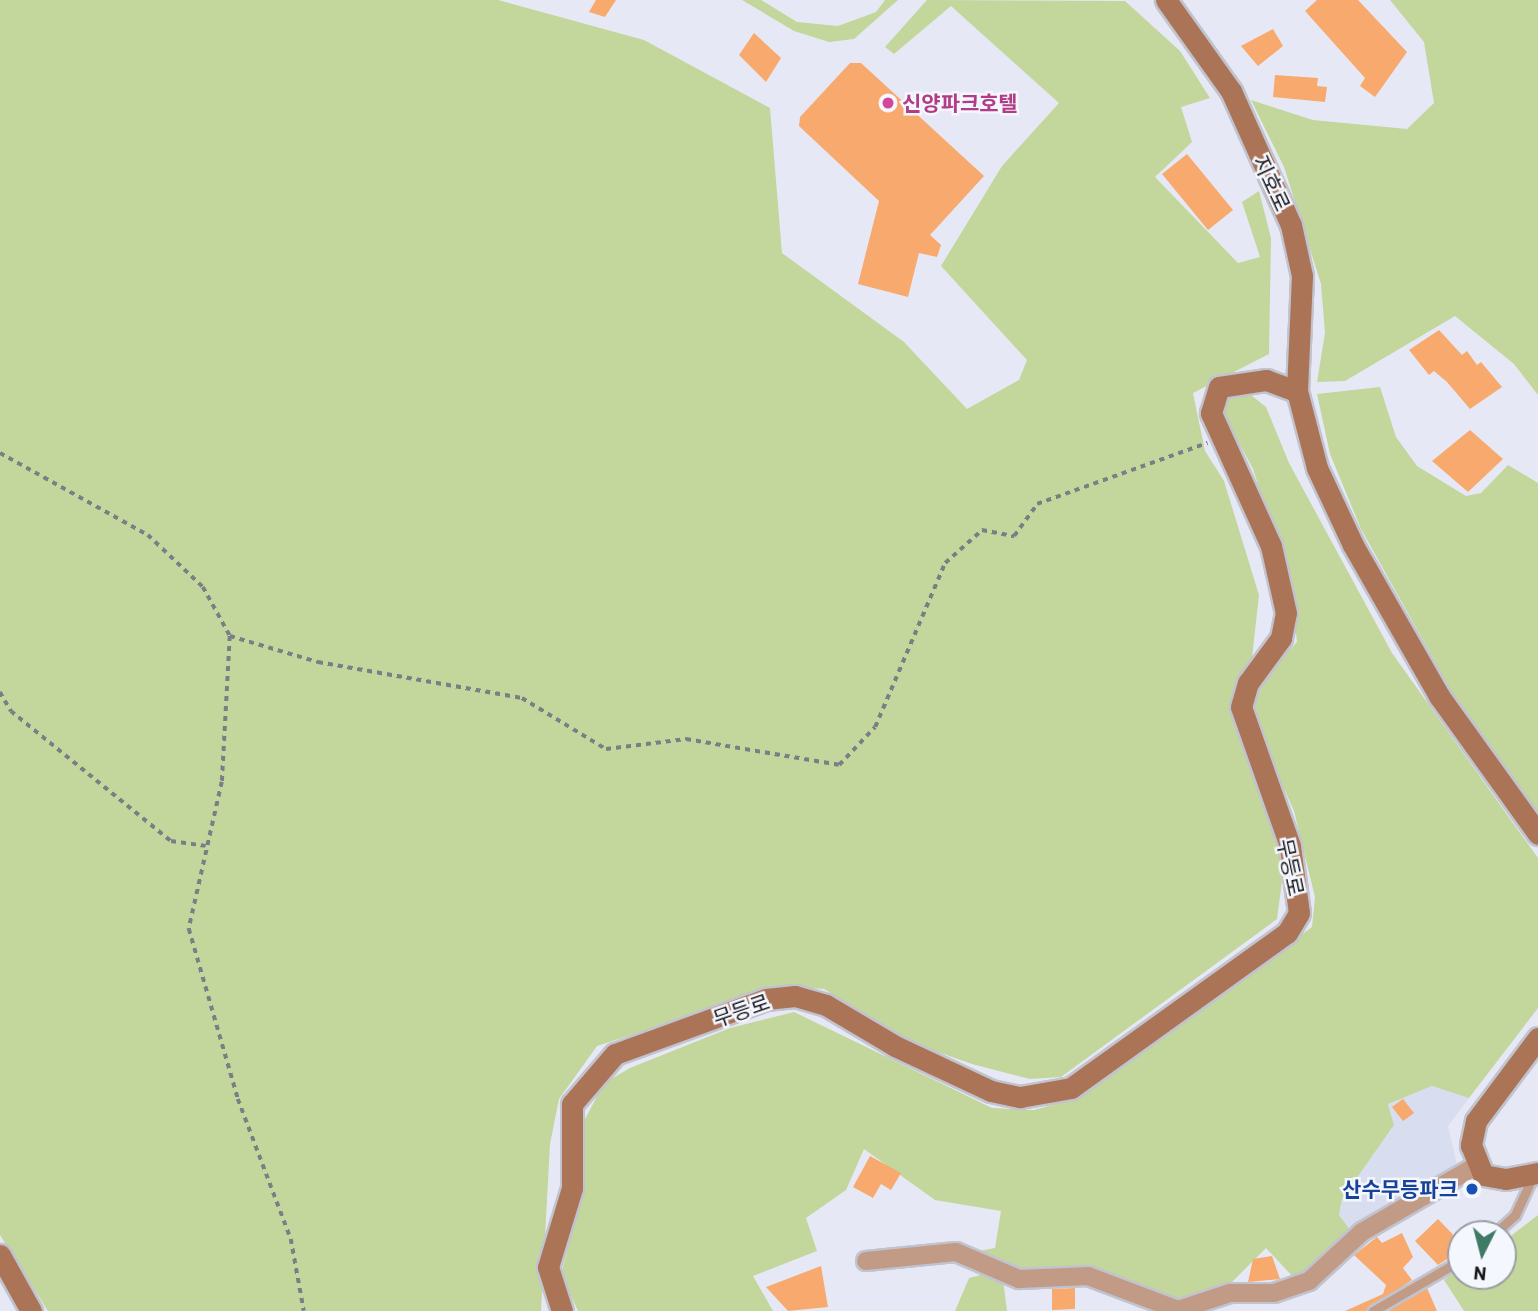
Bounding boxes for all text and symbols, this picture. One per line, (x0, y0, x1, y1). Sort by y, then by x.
place label: 신양파크호텔 (902, 90, 1018, 116)
marker: 신양파크호텔 (880, 95, 896, 111)
street label: 지호로 (1248, 151, 1296, 215)
street label: 무등로 (1273, 836, 1309, 898)
street label: 무등로 (709, 989, 773, 1031)
place label: 산수무등파크 (1342, 1176, 1458, 1202)
marker: 산수무등파크 (1464, 1181, 1480, 1197)
north arrow (1447, 1220, 1517, 1290)
text: N (1472, 1262, 1487, 1286)

